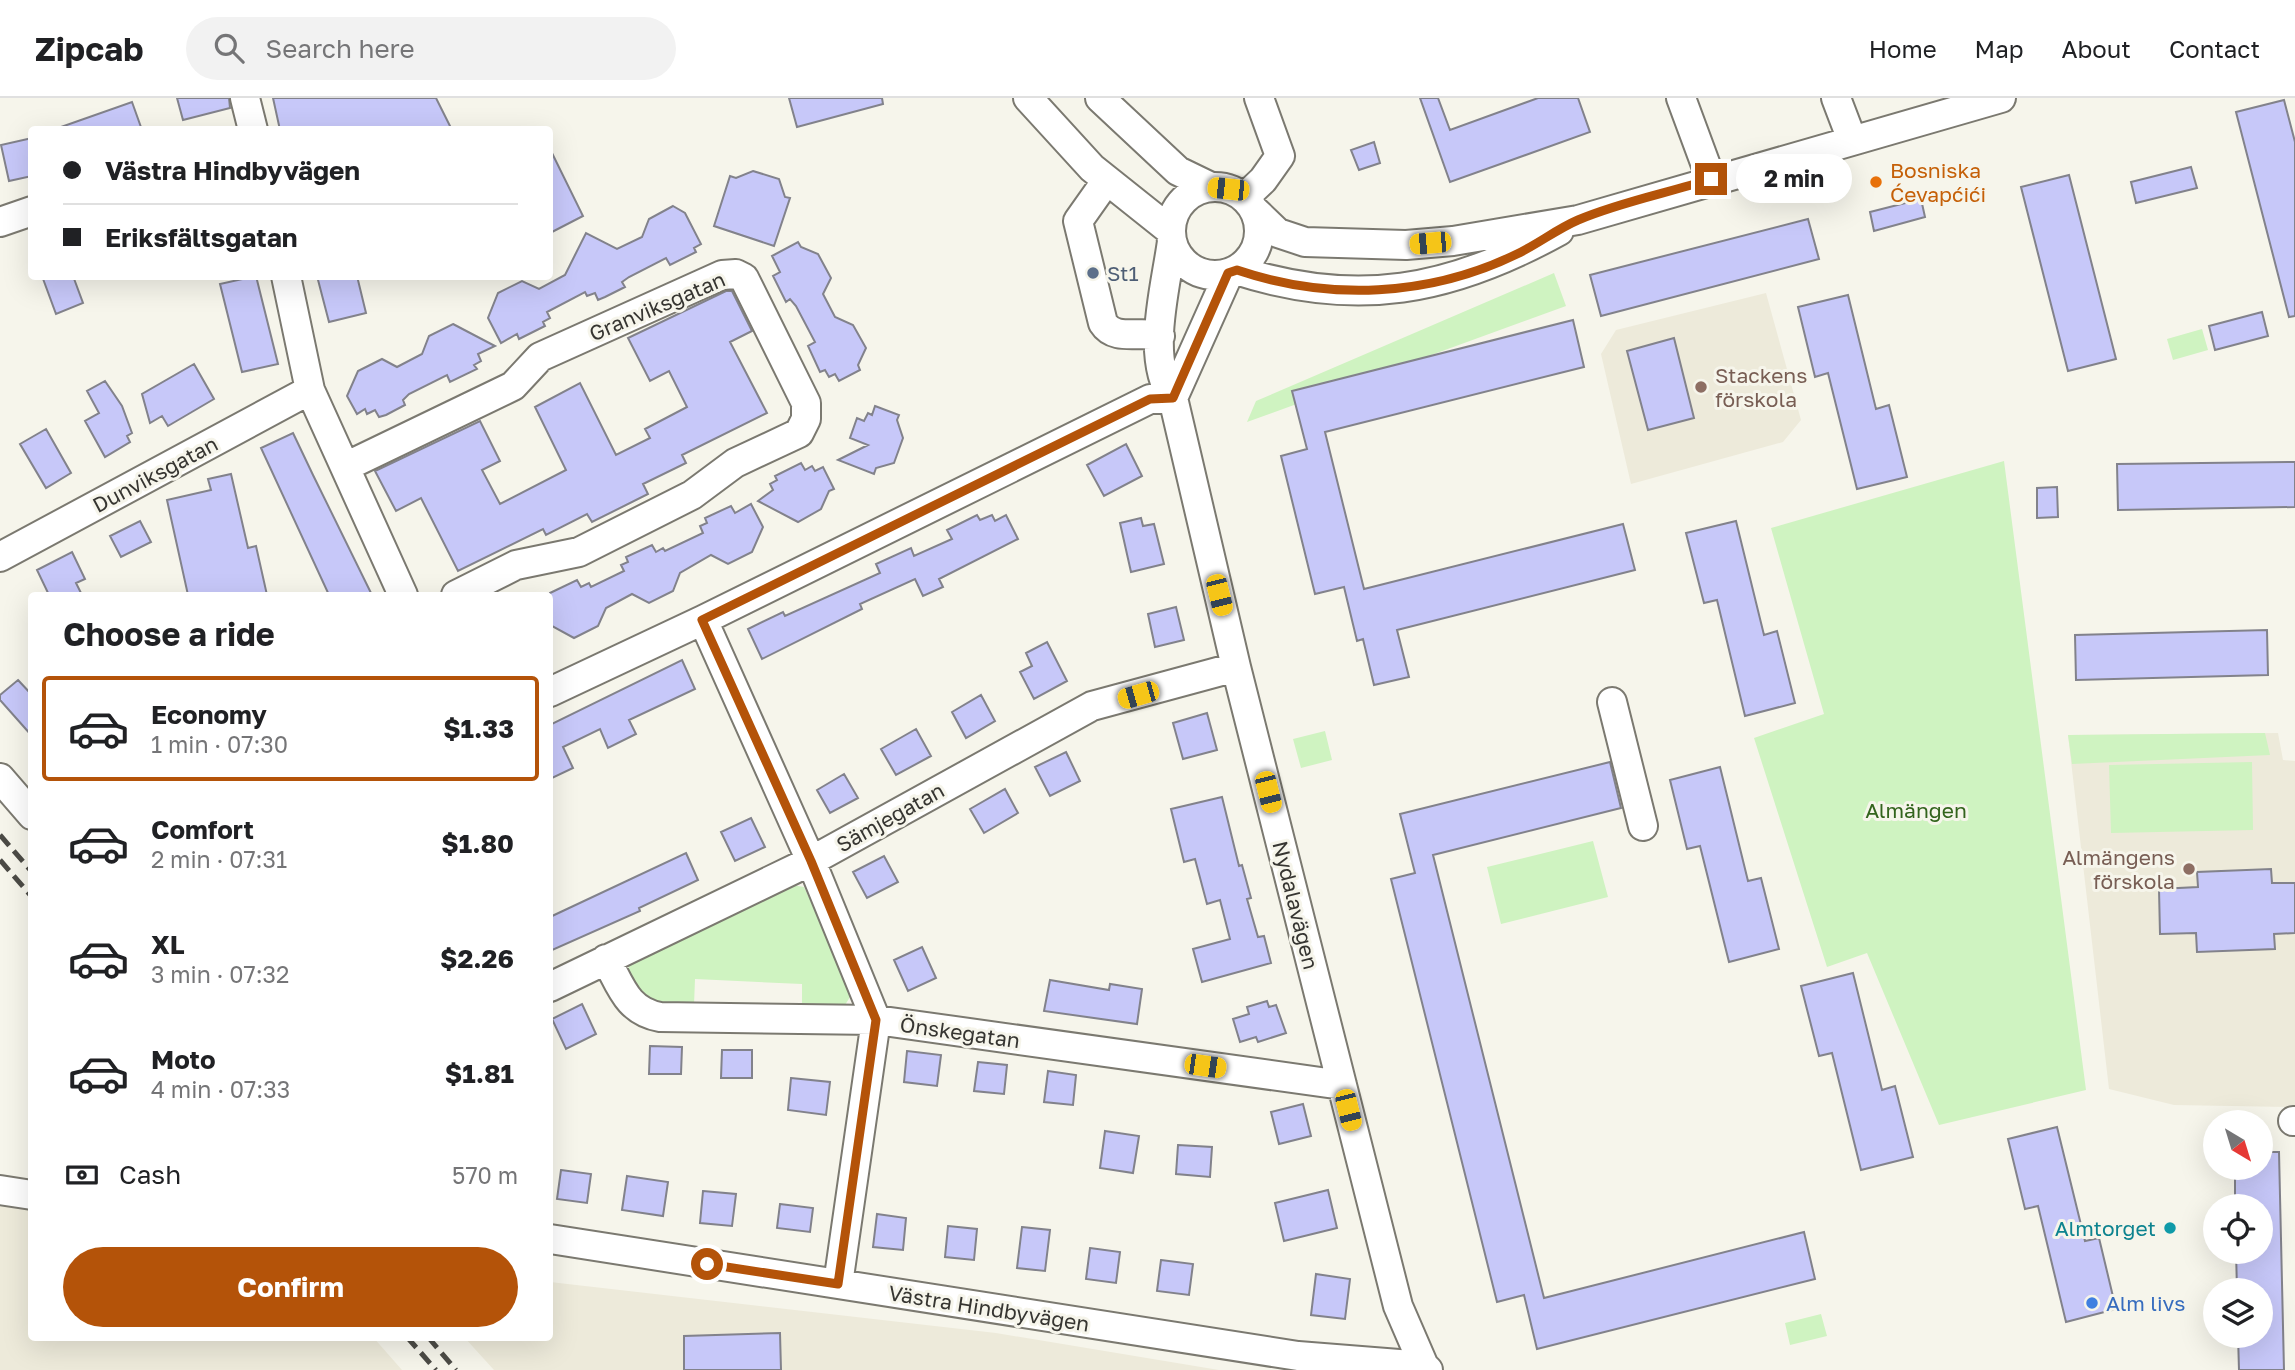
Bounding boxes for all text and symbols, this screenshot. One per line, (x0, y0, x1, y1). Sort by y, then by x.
search box (186, 17, 676, 80)
text: Zipcab (35, 29, 144, 68)
icon: search (210, 29, 248, 67)
text: Search here (266, 33, 415, 64)
text: Home (1869, 34, 1937, 63)
text: Map (1975, 34, 2024, 63)
text: About (2062, 34, 2131, 63)
text: Contact (2169, 34, 2260, 63)
callout: 2 min (1736, 154, 1851, 204)
text: Västra Hindbyvägen (105, 155, 360, 186)
place label: Bosniska Ćevapćići (1890, 157, 1986, 207)
route end (1695, 163, 1727, 195)
text: 2 min (1764, 164, 1824, 192)
marker: Bosniska Ćevapćići (1868, 174, 1884, 190)
car (1207, 176, 1250, 202)
text: Eriksfältsgatan (105, 222, 298, 253)
car (1409, 231, 1452, 255)
place label: St1 (1107, 260, 1139, 286)
marker: St1 (1085, 265, 1101, 281)
street label: Granviksgatan (585, 266, 729, 346)
place label: Stackens förskola (1715, 362, 1807, 412)
marker: Stackens förskola (1693, 379, 1709, 395)
street label: Dunviksgatan (88, 430, 222, 518)
car (1204, 572, 1235, 618)
text: Choose a ride (63, 615, 275, 653)
car (1115, 679, 1162, 711)
icon: car (67, 697, 130, 760)
text: Economy (151, 699, 267, 730)
text: $1.33 (443, 713, 514, 744)
text: 1 min · 07:30 (151, 730, 288, 758)
car (1253, 769, 1284, 815)
street label: Sämjegatan (831, 777, 949, 857)
park label: Almängen (1865, 797, 1967, 823)
icon: car (67, 812, 130, 875)
text: Comfort (151, 814, 254, 845)
text: $1.80 (441, 828, 514, 859)
street label: Nydalavägen (1267, 838, 1325, 972)
place label: Almängens förskola (2062, 844, 2175, 894)
text: 2 min · 07:31 (151, 845, 287, 873)
marker: Almängens förskola (2181, 861, 2197, 877)
icon: car (67, 927, 130, 990)
text: XL (151, 929, 185, 960)
text: $2.26 (440, 943, 514, 974)
text: 3 min · 07:32 (151, 960, 289, 988)
street label: Önskegatan (898, 1011, 1022, 1053)
icon: car (67, 1042, 130, 1105)
text: Moto (151, 1044, 216, 1075)
car (1183, 1053, 1228, 1079)
text: $1.81 (445, 1058, 514, 1089)
text: 4 min · 07:33 (151, 1075, 290, 1103)
car (1333, 1087, 1364, 1133)
north arrow (2203, 1110, 2273, 1180)
map controls (2203, 1110, 2273, 1348)
icon: cash (63, 1156, 101, 1194)
text: Cash (119, 1159, 181, 1190)
text: 570 m (452, 1161, 518, 1189)
button: locate (2203, 1194, 2273, 1264)
place label: Almtorget (2055, 1215, 2156, 1241)
marker: Almtorget (2162, 1220, 2178, 1236)
button: Confirm (63, 1247, 518, 1327)
route start (691, 1248, 723, 1280)
button: layers (2203, 1278, 2273, 1348)
street label: Västra Hindbyvägen (887, 1279, 1091, 1337)
place label: Alm livs (2106, 1290, 2185, 1316)
marker: Alm livs (2084, 1295, 2100, 1311)

